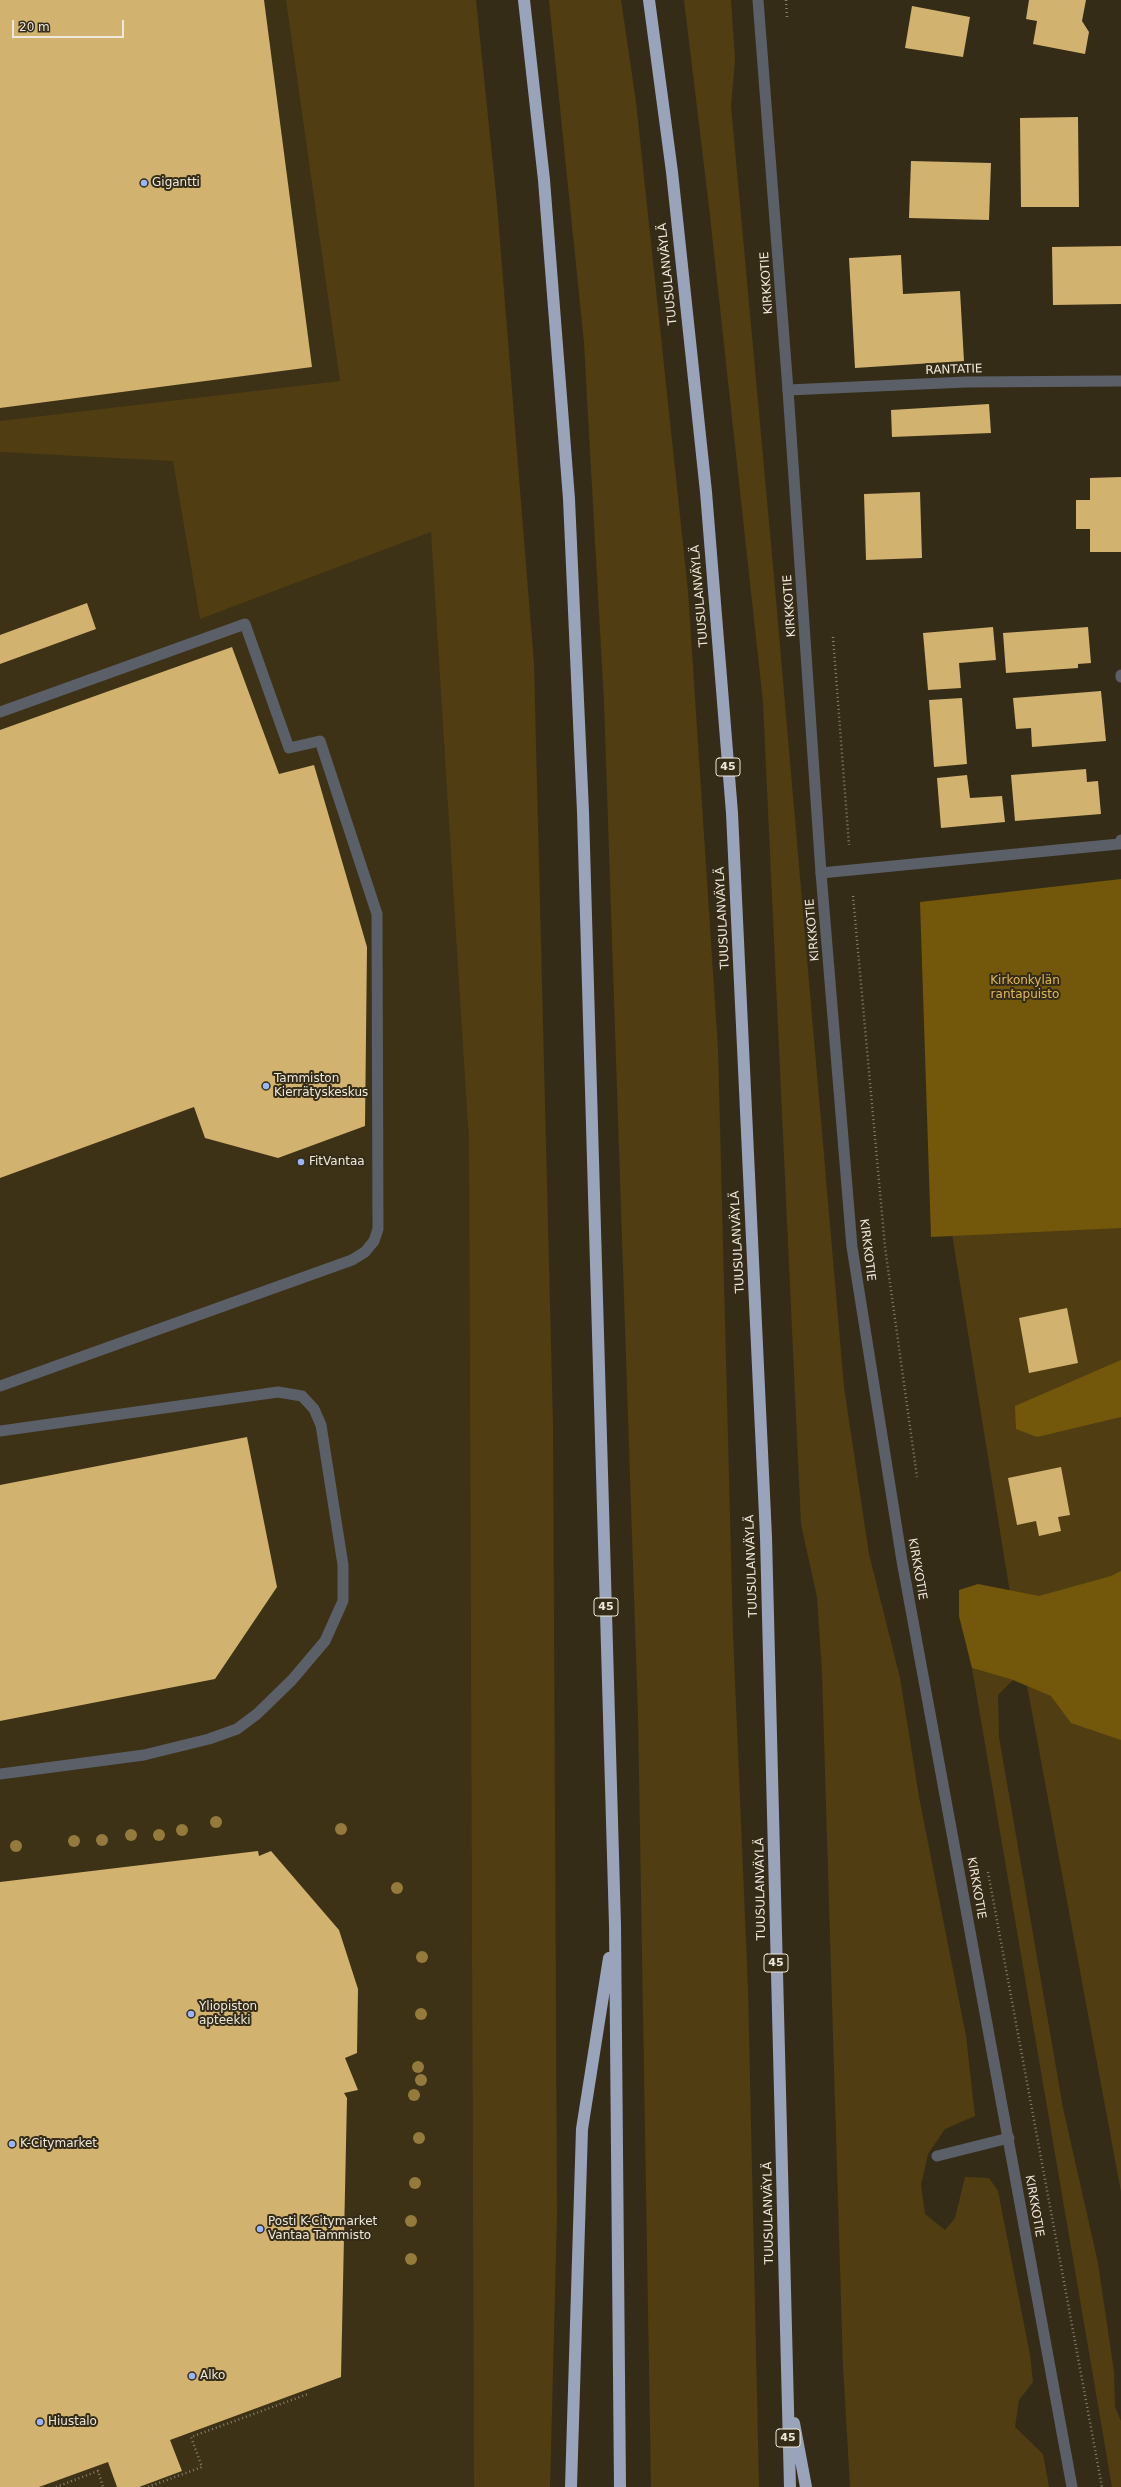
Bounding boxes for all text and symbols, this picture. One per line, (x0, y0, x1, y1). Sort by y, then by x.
scale bar (14, 12, 126, 38)
text: 20 m (19, 20, 50, 34)
place label: Gigantti (152, 176, 200, 190)
marker: Gigantti (139, 178, 149, 188)
street label: TUUSULANVÄYLÄ (655, 222, 681, 326)
street label: KIRKKOTIE (758, 251, 776, 315)
street label: RANTATIE (925, 362, 983, 378)
street label: TUUSULANVÄYLÄ (688, 544, 712, 648)
street label: KIRKKOTIE (781, 574, 799, 638)
road number: 45 (716, 758, 740, 776)
street label: TUUSULANVÄYLÄ (713, 866, 733, 970)
street label: KIRKKOTIE (803, 898, 823, 962)
park label: Kirkonkylän rantapuisto (990, 974, 1060, 1002)
place label: Tammiston Kierrätyskeskus (274, 1072, 368, 1100)
marker: Tammiston Kierrätyskeskus (261, 1081, 271, 1091)
place label: FitVantaa (309, 1155, 365, 1169)
marker: FitVantaa (296, 1157, 306, 1167)
street label: TUUSULANVÄYLÄ (728, 1190, 748, 1294)
street label: KIRKKOTIE (856, 1218, 878, 1282)
street label: TUUSULANVÄYLÄ (743, 1514, 761, 1618)
street label: KIRKKOTIE (904, 1537, 930, 1601)
road number: 45 (594, 1598, 618, 1616)
street label: TUUSULANVÄYLÄ (753, 1838, 769, 1940)
street label: KIRKKOTIE (963, 1856, 989, 1920)
road number: 45 (764, 1954, 788, 1972)
place label: Yliopiston apteekki (199, 2000, 257, 2028)
marker: Yliopiston apteekki (186, 2009, 196, 2019)
place label: K-Citymarket (20, 2137, 97, 2151)
marker: K-Citymarket (7, 2139, 17, 2149)
street label: TUUSULANVÄYLÄ (761, 2162, 777, 2264)
street label: KIRKKOTIE (1021, 2174, 1047, 2238)
place label: Posti K-Citymarket Vantaa Tammisto (268, 2215, 377, 2243)
marker: Posti K-Citymarket Vantaa Tammisto (255, 2224, 265, 2234)
place label: Alko (200, 2369, 225, 2383)
marker: Alko (187, 2371, 197, 2381)
place label: Hiustalo (48, 2415, 97, 2429)
marker: Hiustalo (35, 2417, 45, 2427)
road number: 45 (776, 2429, 800, 2447)

